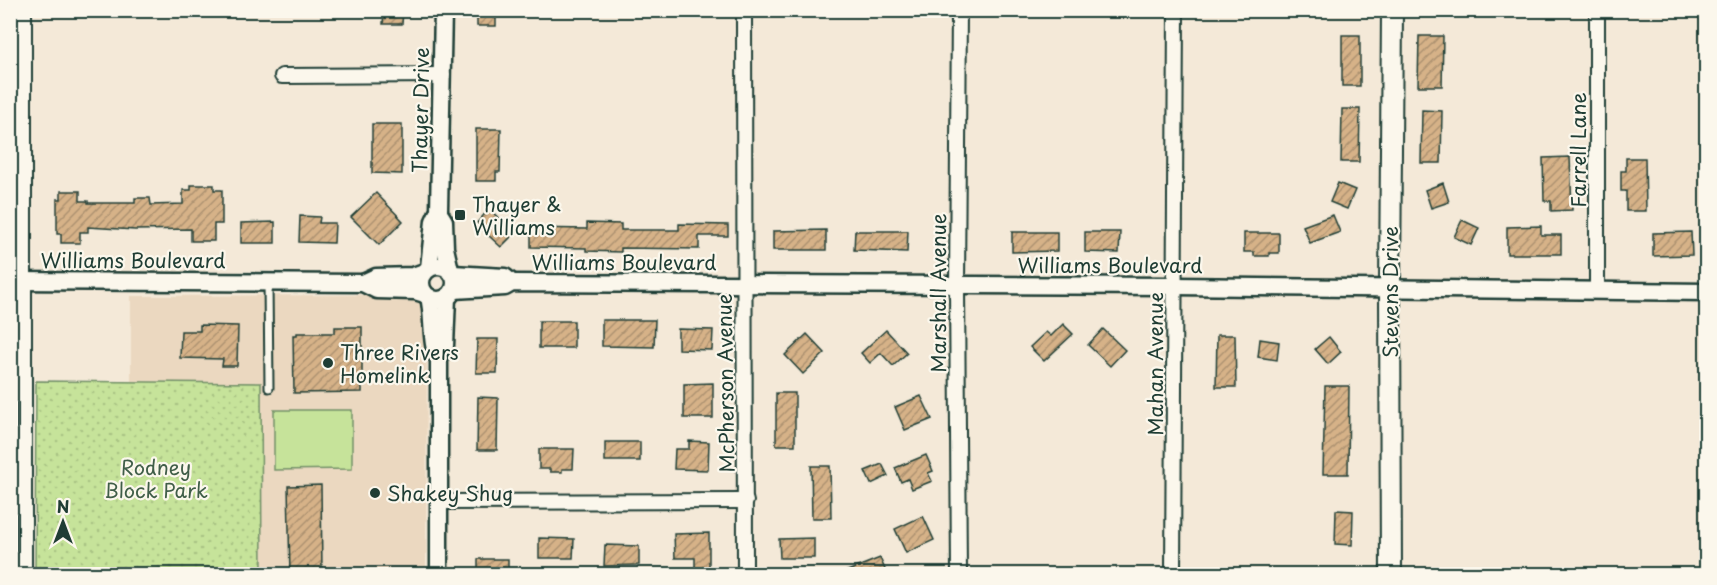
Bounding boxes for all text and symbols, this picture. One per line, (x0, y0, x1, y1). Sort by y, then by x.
street label: Thayer Drive (404, 47, 436, 173)
street label: Farrell Lane (1563, 92, 1593, 208)
place label: Thayer & Williams (472, 189, 561, 242)
marker: Thayer & Williams (453, 208, 467, 222)
street label: Marshall Avenue (923, 213, 953, 373)
street label: Stevens Drive (1375, 226, 1405, 358)
street label: Williams Boulevard (41, 245, 225, 275)
street label: Williams Boulevard (532, 247, 716, 277)
street label: Williams Boulevard (1018, 250, 1202, 280)
street label: Mahan Avenue (1140, 292, 1170, 436)
street label: McPherson Avenue (708, 293, 742, 473)
place label: Three Rivers Homelink (340, 337, 459, 390)
marker: Three Rivers Homelink (321, 356, 335, 370)
park label: Rodney Block Park (104, 452, 208, 505)
place label: Shakey Shug (387, 478, 513, 508)
marker: Shakey Shug (368, 486, 382, 500)
north arrow (33, 492, 93, 552)
text: N (57, 494, 69, 518)

